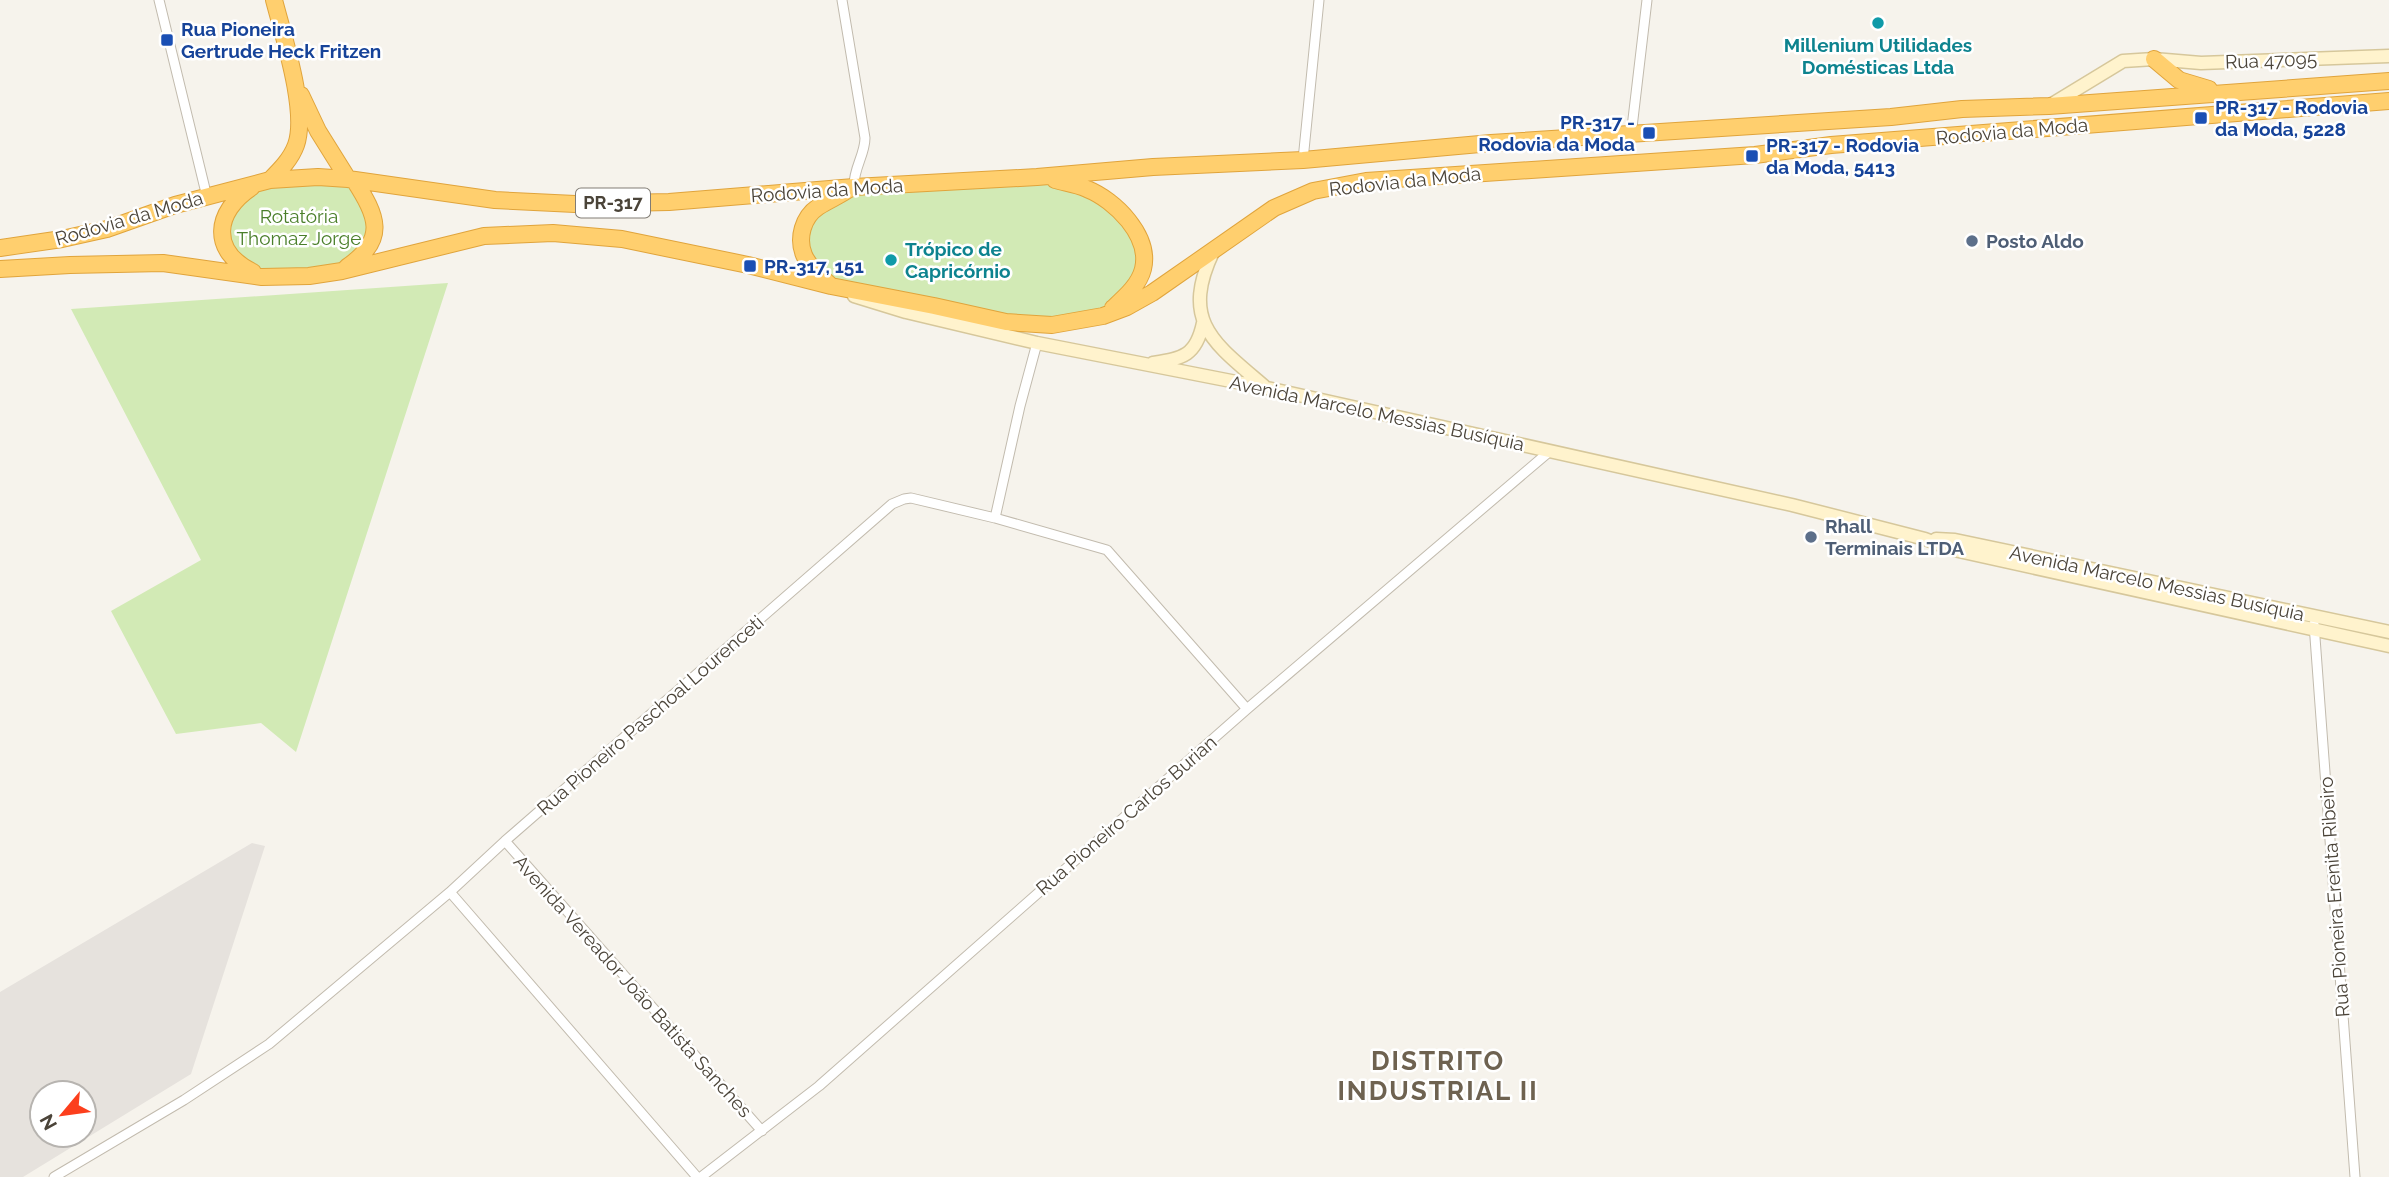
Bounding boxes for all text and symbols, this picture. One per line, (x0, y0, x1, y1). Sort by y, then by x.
marker: Millenium Utilidades Domésticas Ltda (1870, 15, 1886, 31)
place label: Rua Pioneira Gertrude Heck Fritzen (181, 18, 381, 62)
marker: Rua Pioneira Gertrude Heck Fritzen (159, 32, 175, 48)
place label: Millenium Utilidades Domésticas Ltda (1784, 34, 1972, 78)
street label: Rua 47095 (2225, 47, 2317, 73)
place label: PR-317 - Rodovia da Moda, 5228 (2215, 96, 2368, 140)
marker: PR-317 - Rodovia da Moda, 5228 (2193, 110, 2209, 126)
place label: PR-317 - Rodovia da Moda (1478, 111, 1635, 155)
street label: Rodovia da Moda (1935, 113, 2089, 149)
marker: PR-317 - Rodovia da Moda (1641, 125, 1657, 141)
place label: PR-317 - Rodovia da Moda, 5413 (1766, 134, 1919, 178)
marker: PR-317 - Rodovia da Moda, 5413 (1744, 148, 1760, 164)
street label: Rodovia da Moda (1328, 162, 1482, 200)
street label: Rodovia da Moda (750, 174, 904, 206)
street label: Rodovia da Moda (53, 186, 205, 250)
road number: PR-317 (576, 188, 650, 218)
park label: Rotatória Thomaz Jorge (236, 205, 362, 249)
place label: Posto Aldo (1986, 230, 2084, 252)
marker: Posto Aldo (1964, 233, 1980, 249)
place label: Trópico de Capricórnio (905, 238, 1011, 282)
marker: Trópico de Capricórnio (883, 252, 899, 268)
place label: PR-317, 151 (764, 255, 864, 277)
marker: PR-317, 151 (742, 258, 758, 274)
street label: Avenida Marcelo Messias Busíquia (1228, 371, 1526, 455)
place label: Rhall Terminais LTDA (1825, 515, 1964, 559)
marker: Rhall Terminais LTDA (1803, 529, 1819, 545)
street label: Avenida Marcelo Messias Busíquia (2008, 541, 2306, 625)
street label: Rua Pioneiro Paschoal Lourenceti (532, 611, 768, 819)
street label: Rua Pioneiro Carlos Burian (1031, 731, 1221, 899)
street label: Rua Pioneira Erenita Ribeiro (2315, 776, 2353, 1018)
street label: Avenida Vereador João Batista Sanches (509, 850, 757, 1122)
district label: DISTRITO INDUSTRIAL II (1337, 1046, 1539, 1106)
north arrow (28, 1079, 98, 1149)
text: N (35, 1111, 61, 1134)

